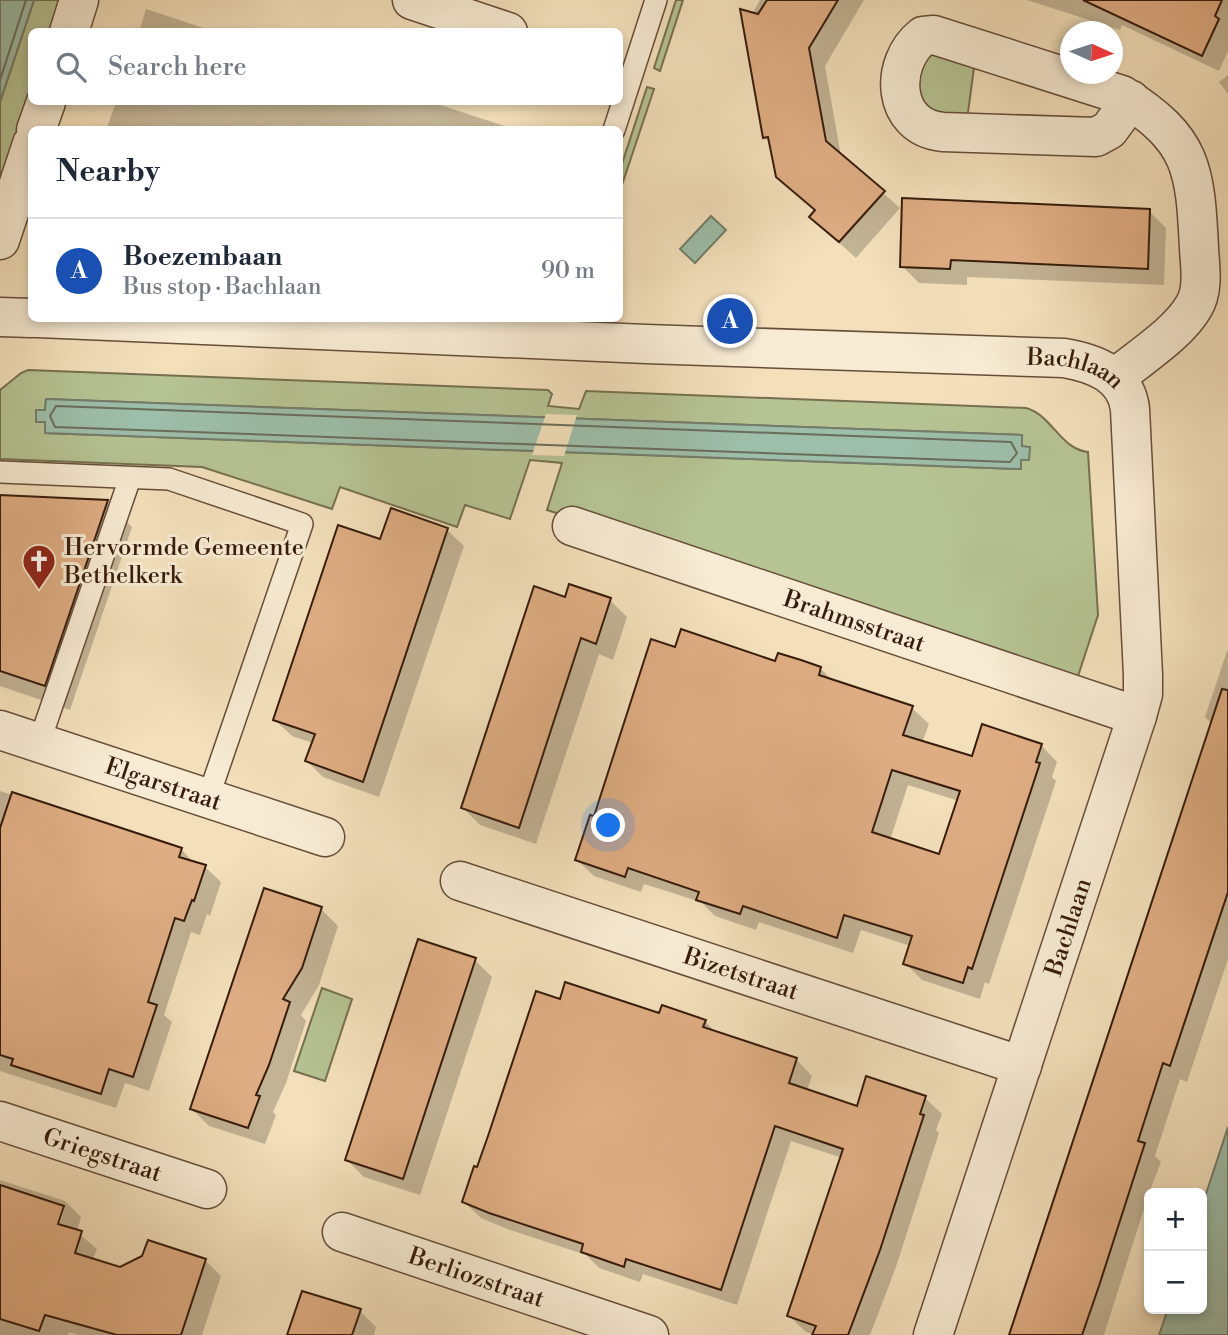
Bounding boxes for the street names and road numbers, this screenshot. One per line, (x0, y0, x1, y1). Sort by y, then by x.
street label: Bachlaan (1025, 343, 1130, 396)
street label: Brahmsstraat (779, 584, 929, 660)
street label: Elgarstraat (101, 752, 226, 818)
street label: Bachlaan (1039, 875, 1099, 981)
street label: Bizetstraat (679, 941, 803, 1008)
street label: Griegstraat (39, 1122, 166, 1189)
street label: Berliozstraat (404, 1241, 549, 1315)

